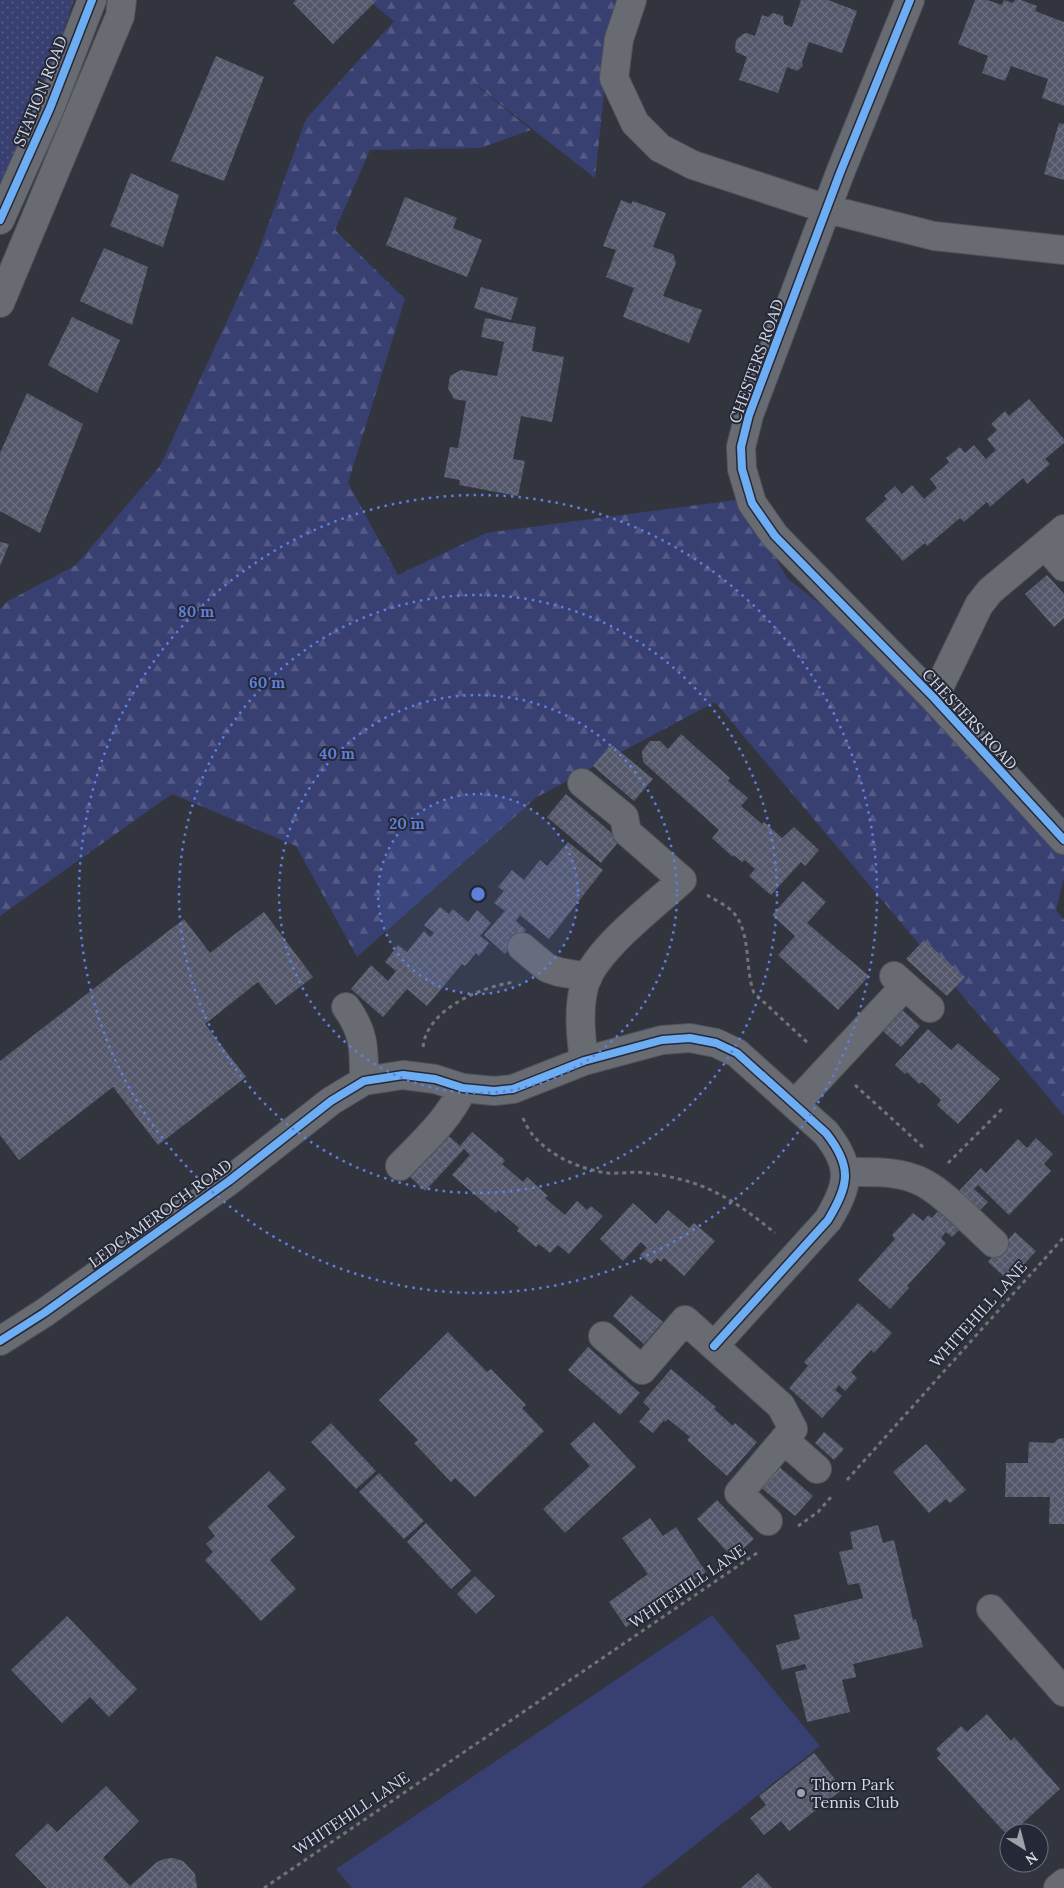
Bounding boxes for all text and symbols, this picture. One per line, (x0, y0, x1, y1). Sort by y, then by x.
street label: STATION ROAD (9, 33, 71, 149)
street label: CHESTERS ROAD (724, 296, 788, 426)
text: 80 m (178, 602, 214, 621)
street label: CHESTERS ROAD (918, 664, 1022, 774)
text: 60 m (249, 673, 285, 692)
text: 40 m (319, 744, 355, 763)
text: 20 m (389, 814, 425, 833)
centre of rings (469, 885, 487, 903)
street label: LEDCAMEROCH ROAD (85, 1154, 235, 1272)
street label: WHITEHILL LANE (925, 1257, 1031, 1371)
street label: WHITEHILL LANE (625, 1540, 749, 1632)
street label: WHITEHILL LANE (289, 1767, 413, 1859)
place label: Thorn Park Tennis Club (811, 1774, 899, 1812)
marker: Thorn Park Tennis Club (795, 1787, 807, 1799)
north arrow (999, 1823, 1049, 1873)
text: N (1022, 1848, 1041, 1869)

